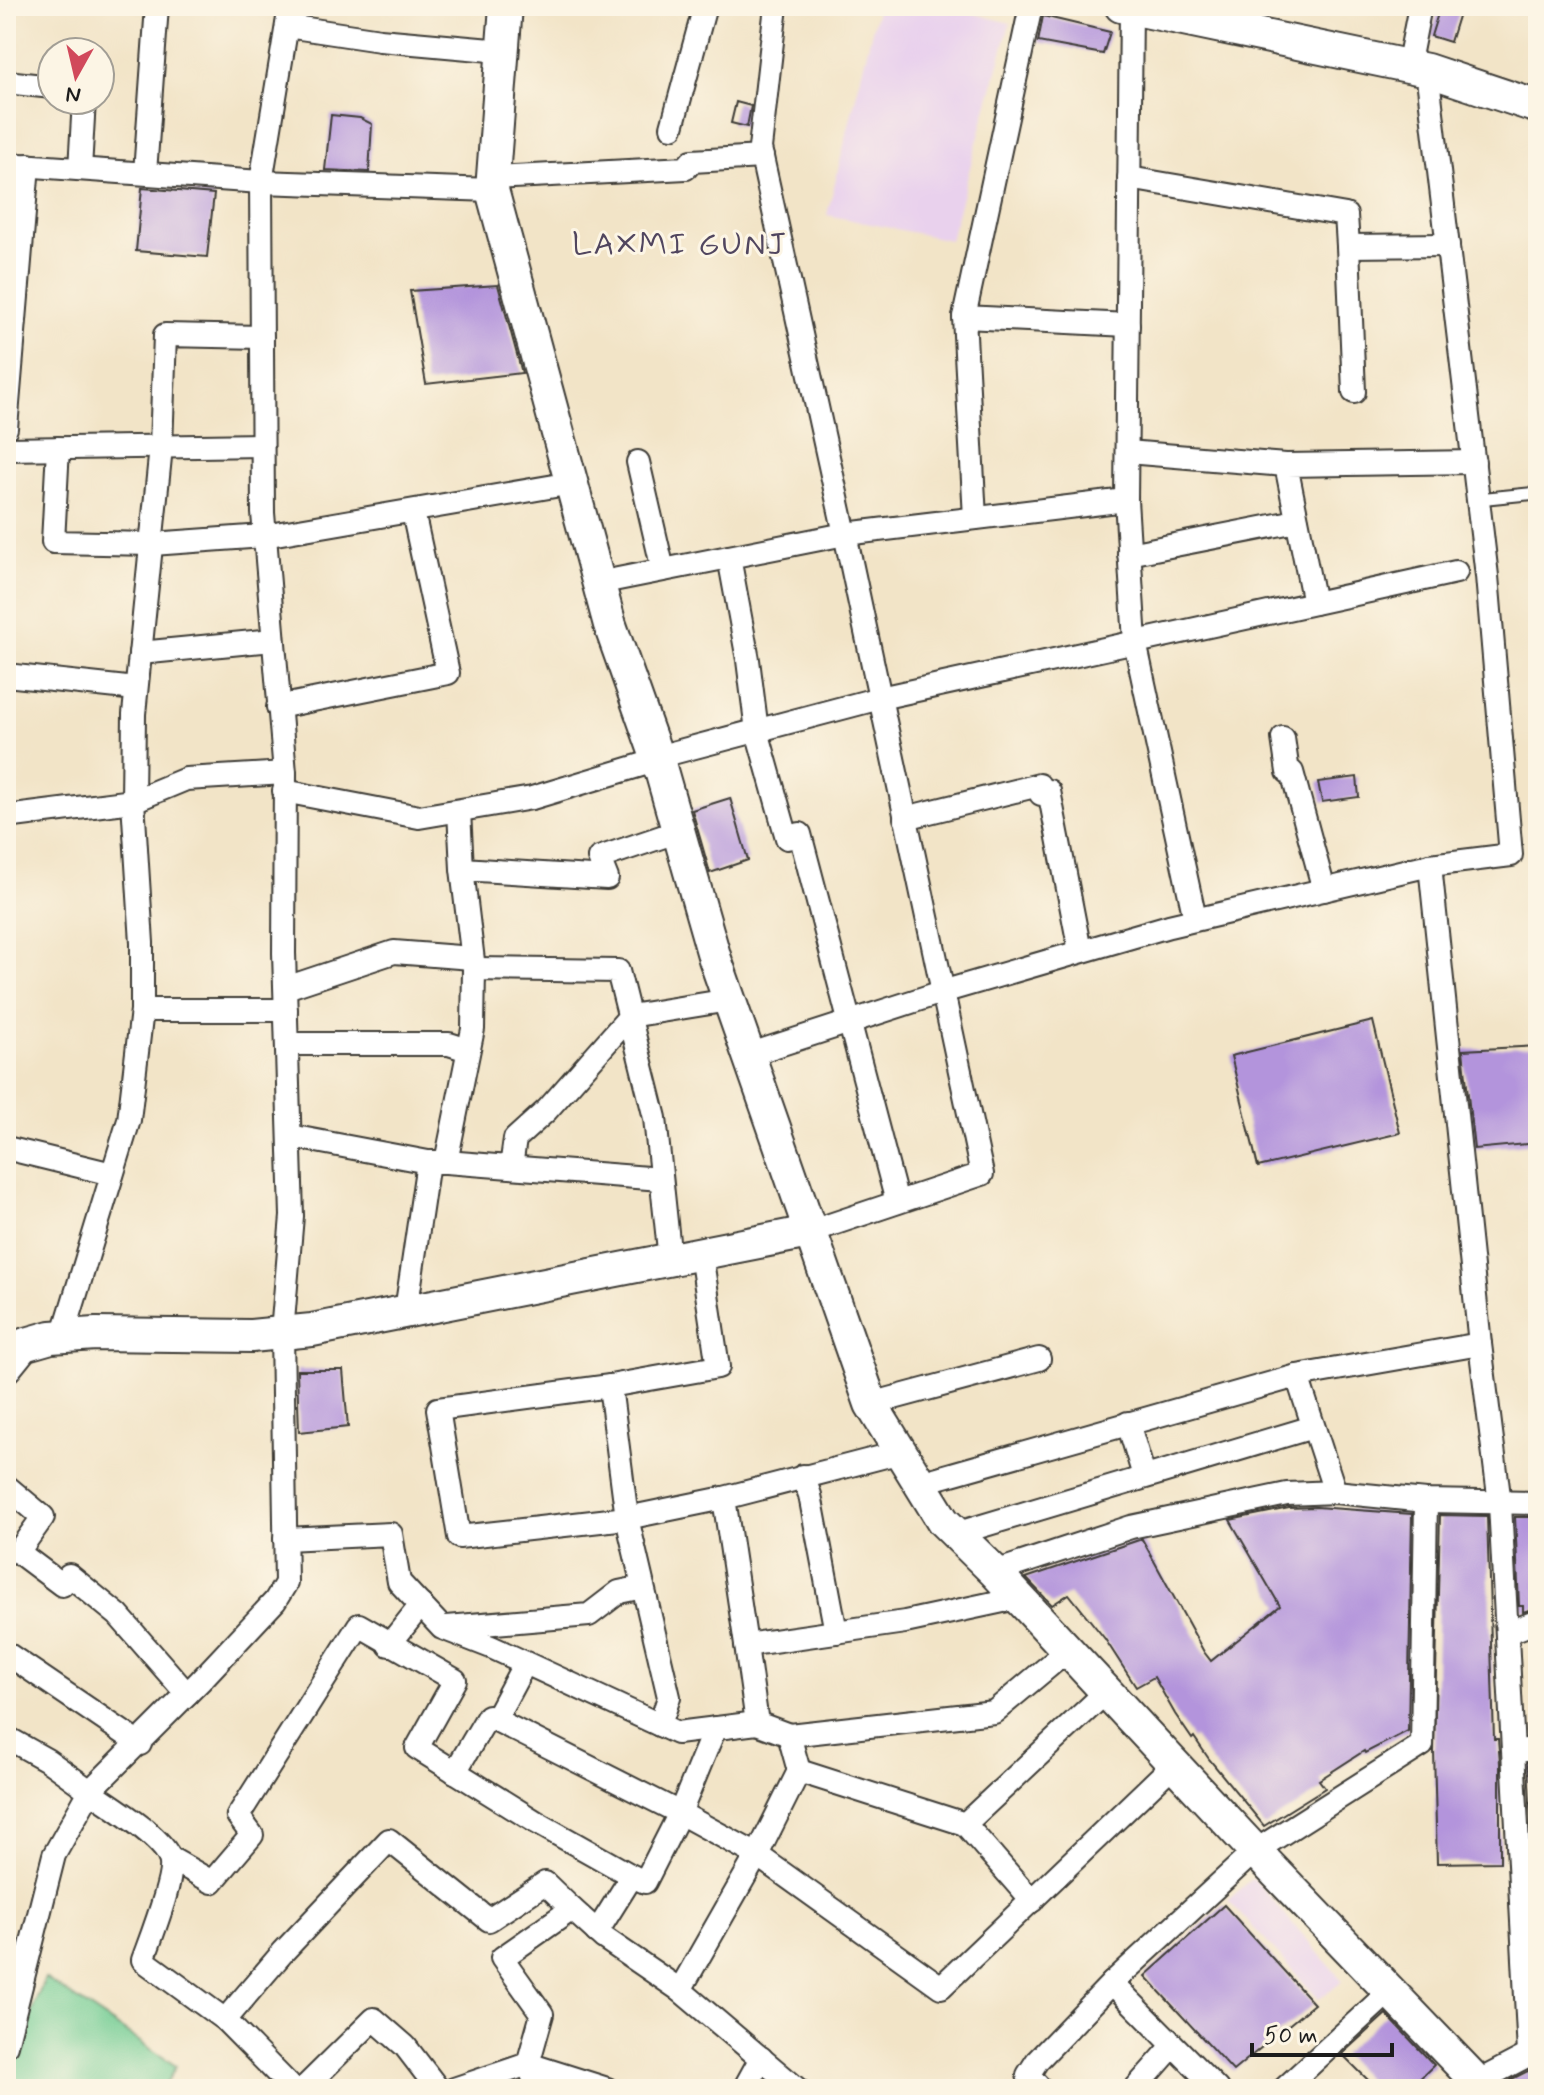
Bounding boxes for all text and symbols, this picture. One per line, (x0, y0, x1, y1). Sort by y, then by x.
north arrow (36, 36, 116, 116)
text: N (64, 79, 83, 109)
district label: LAXMI GUNJ (572, 224, 788, 266)
scale bar (1252, 2007, 1392, 2057)
text: 50 m (1264, 2021, 1318, 2052)

